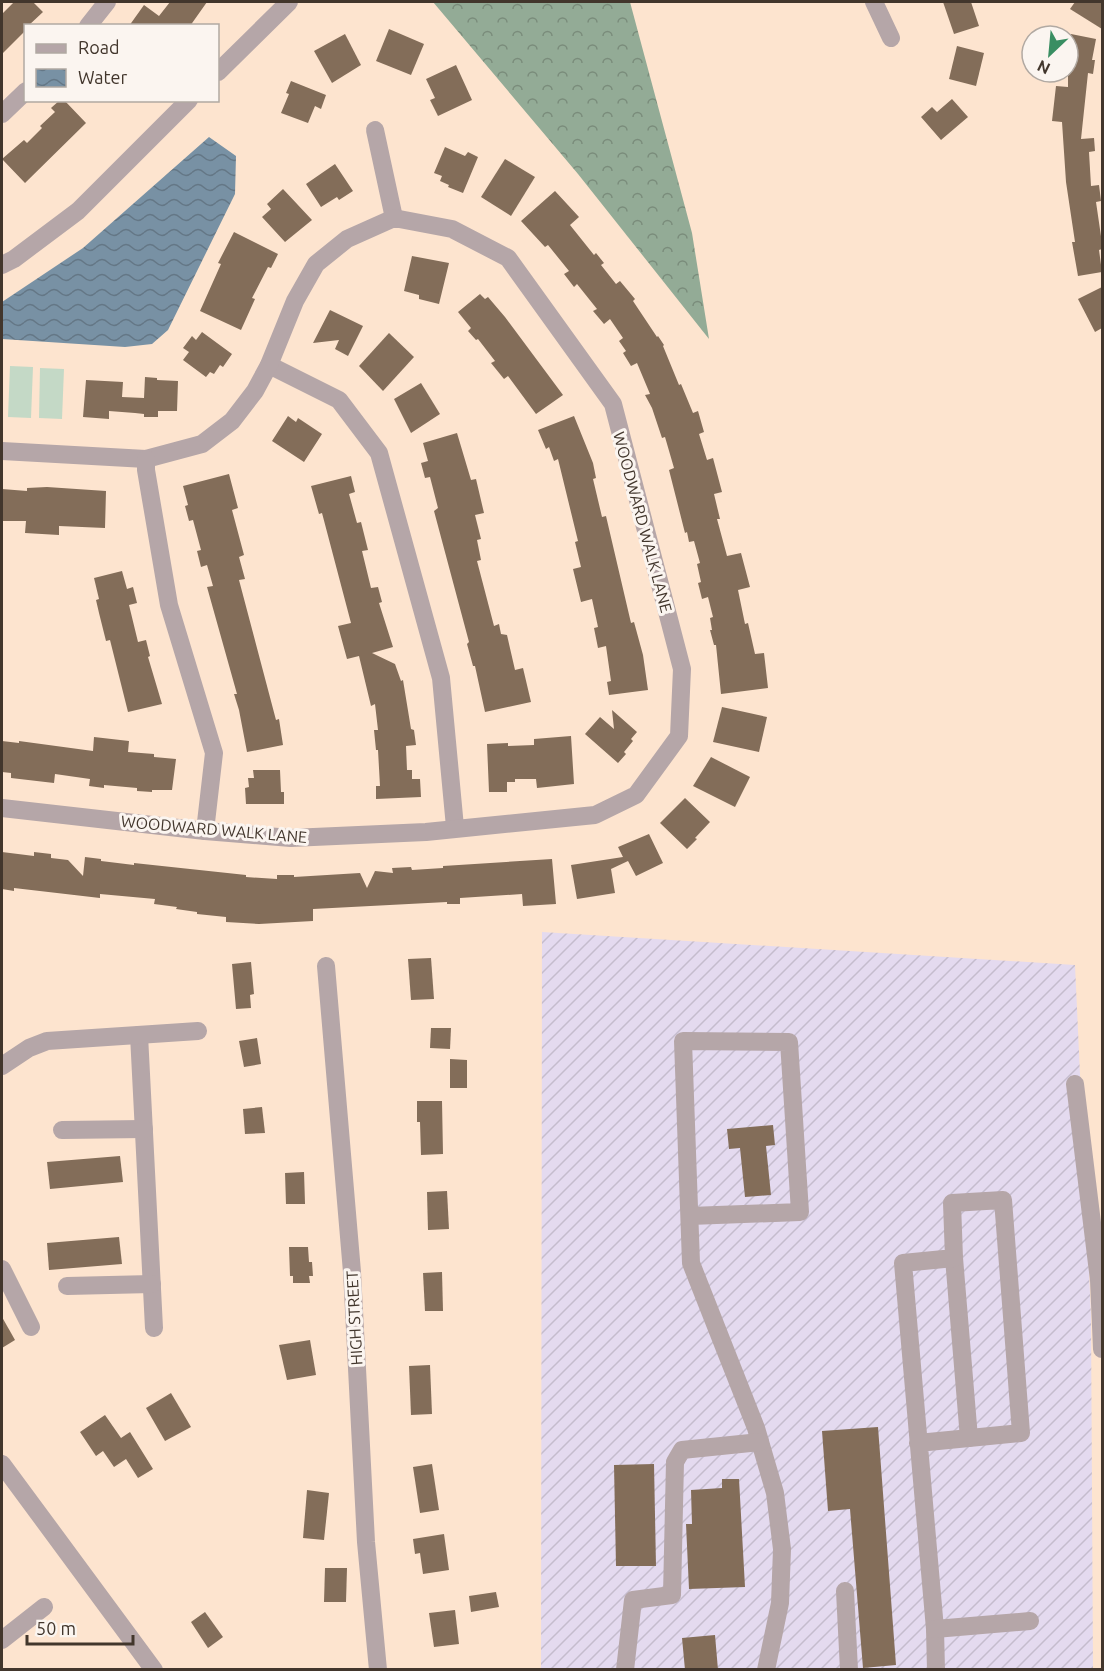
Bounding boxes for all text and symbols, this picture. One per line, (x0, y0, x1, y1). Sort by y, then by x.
legend (24, 24, 219, 102)
north arrow (1020, 24, 1080, 84)
text: Road (78, 37, 120, 57)
text: N (1034, 57, 1053, 78)
text: Water (78, 67, 128, 87)
street label: WOODWARD WALK LANE (610, 430, 676, 614)
street label: WOODWARD WALK LANE (120, 812, 308, 846)
street label: HIGH STREET (343, 1270, 365, 1366)
scale bar (27, 1608, 134, 1646)
text: 50 m (36, 1618, 76, 1638)

